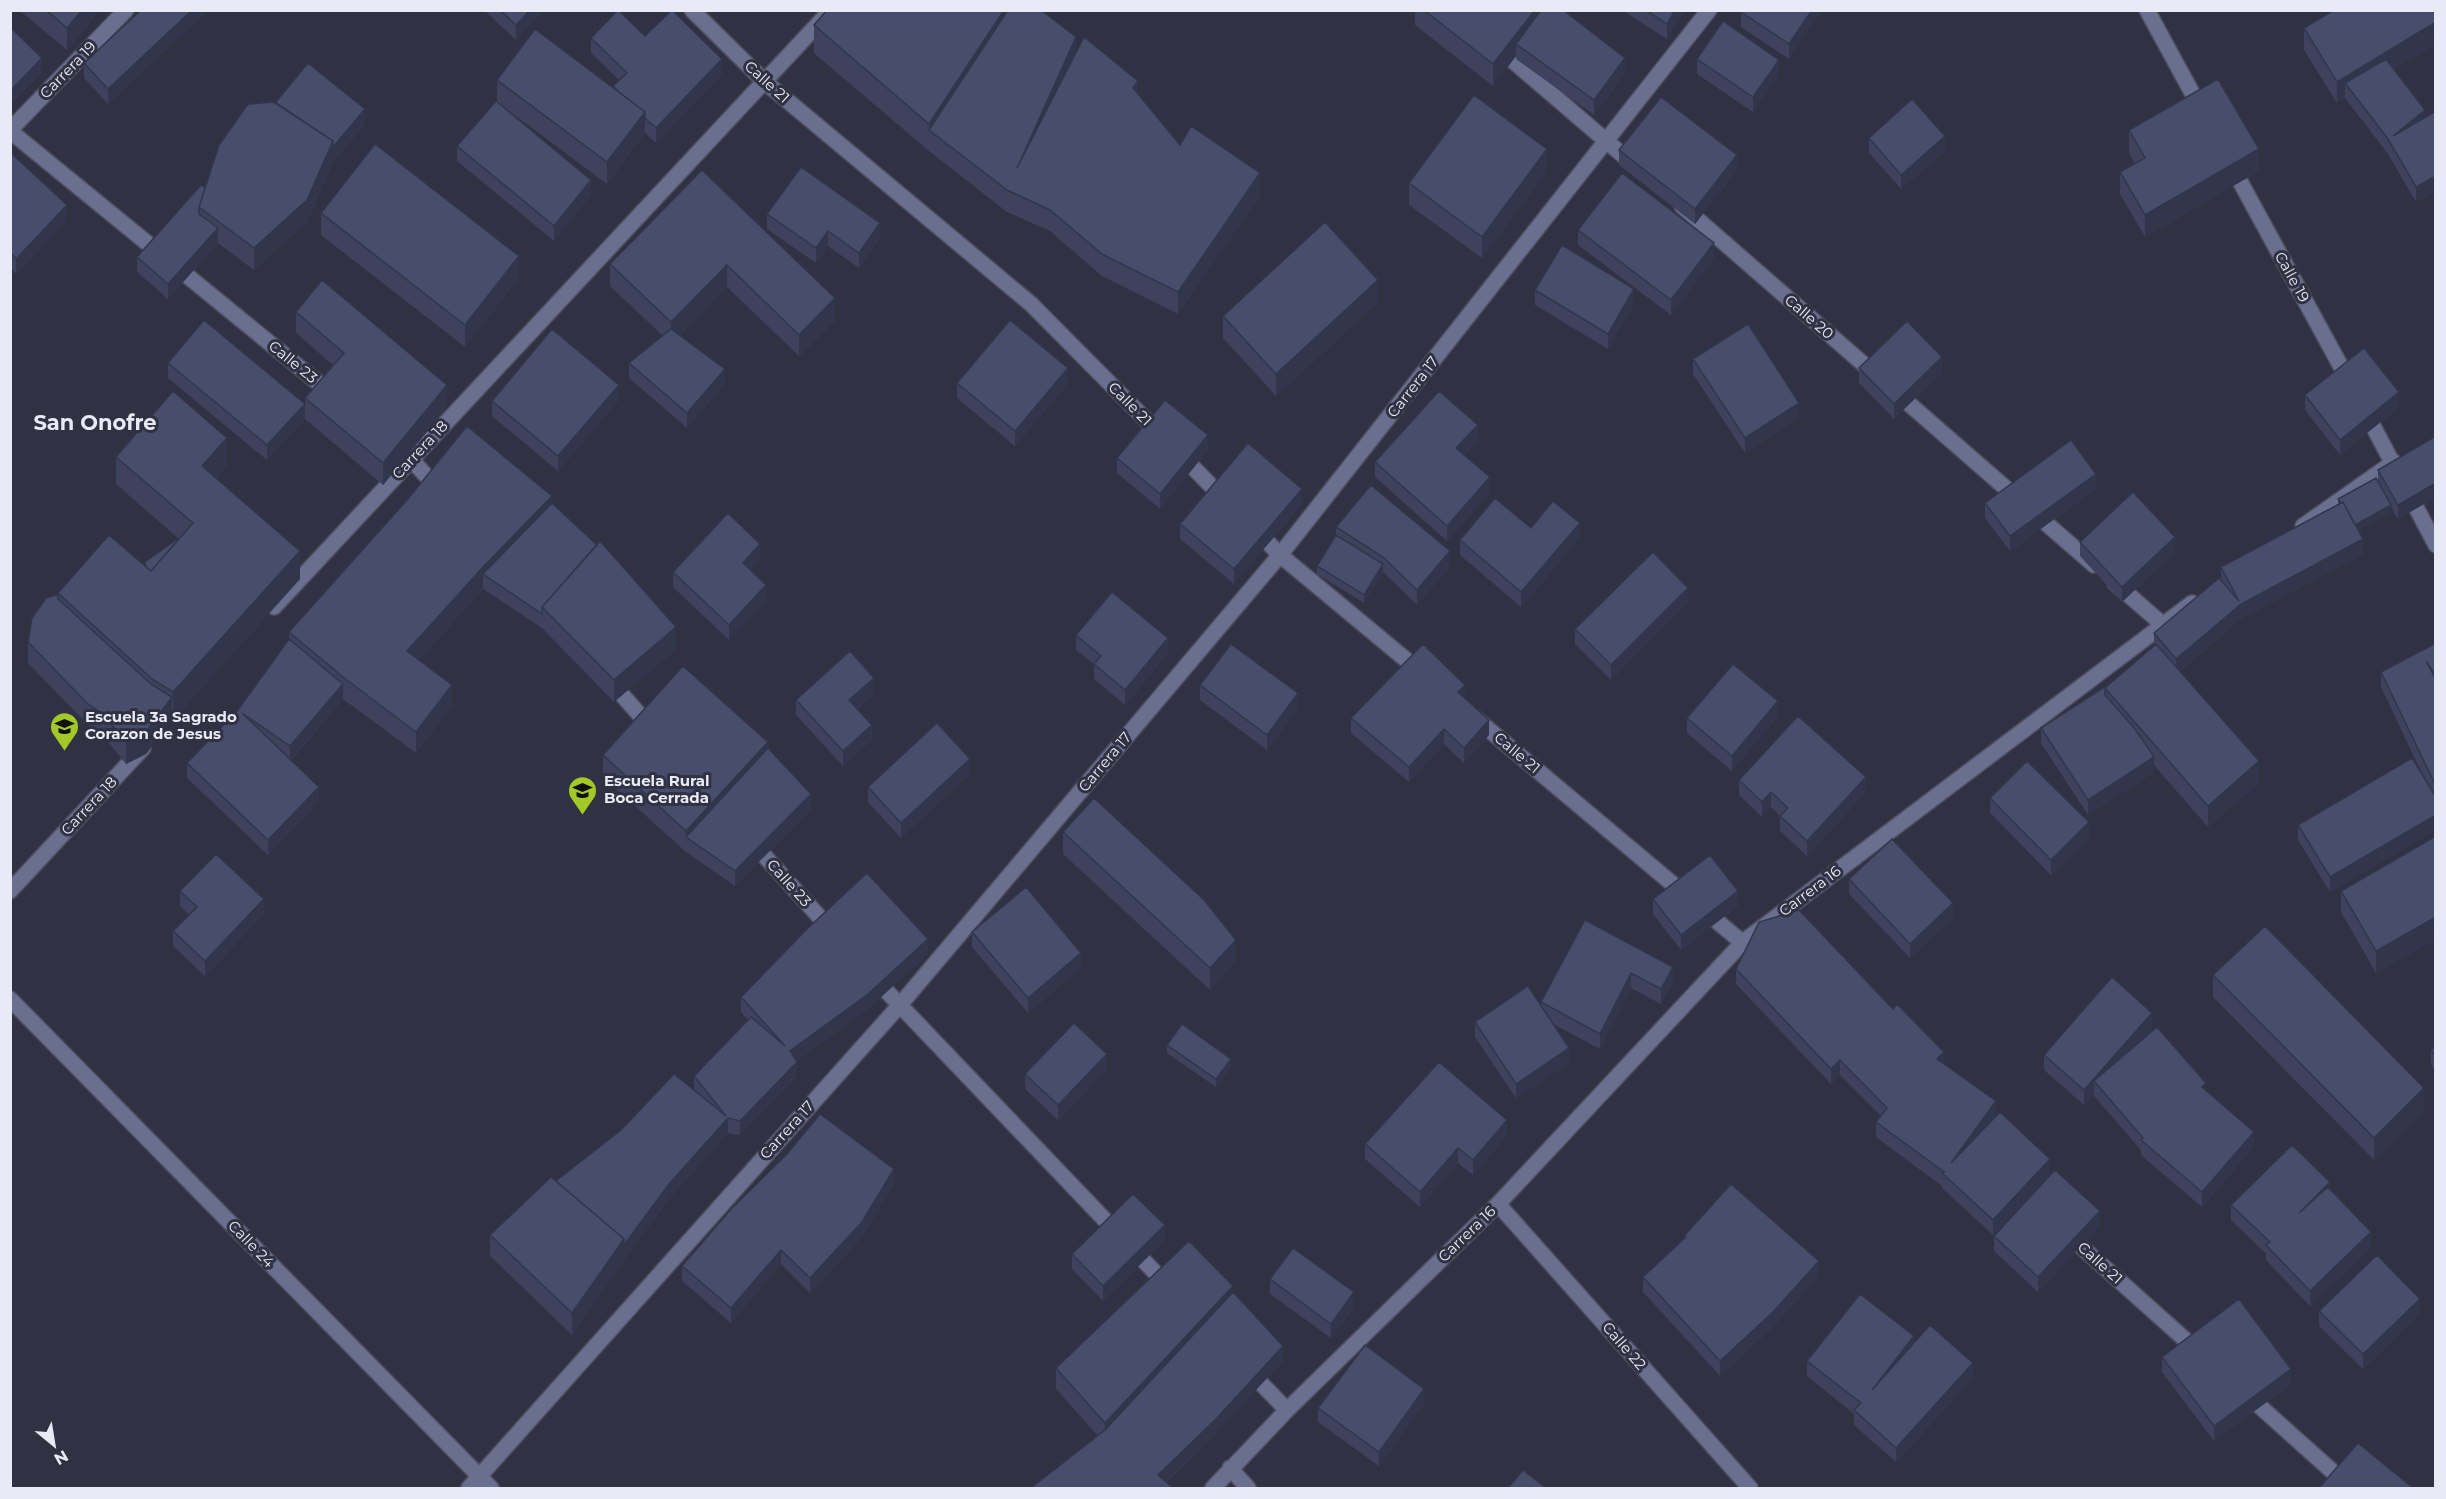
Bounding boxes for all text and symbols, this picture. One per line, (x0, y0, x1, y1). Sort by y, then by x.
street label: Carrera 19 (35, 37, 100, 102)
street label: Calle 21 (741, 56, 794, 107)
street label: Calle 19 (2271, 248, 2314, 305)
street label: Calle 20 (1781, 290, 1838, 343)
street label: Calle 23 (265, 336, 322, 387)
street label: Carrera 17 (1383, 352, 1443, 421)
street label: Calle 21 (1104, 378, 1156, 430)
district label: San Onofre (33, 410, 157, 435)
street label: Carrera 18 (388, 416, 452, 483)
place label: Escuela 3a Sagrado Corazon de Jesus (85, 707, 237, 743)
school or university icon: Escuela 3a Sagrado Corazon de Jesus (48, 710, 80, 752)
street label: Carrera 17 (1074, 728, 1135, 796)
street label: Calle 21 (1490, 728, 1544, 777)
place label: Escuela Rural Boca Cerrada (604, 771, 710, 807)
street label: Carrera 18 (57, 772, 121, 839)
school or university icon: Escuela Rural Boca Cerrada (567, 774, 599, 816)
street label: Calle 23 (763, 855, 816, 910)
street label: Carrera 16 (1775, 861, 1845, 920)
street label: Carrera 17 (755, 1096, 818, 1163)
street label: Carrera 16 (1434, 1201, 1499, 1266)
street label: Calle 24 (224, 1216, 279, 1271)
street label: Calle 21 (2074, 1237, 2127, 1288)
street label: Calle 22 (1598, 1318, 1650, 1374)
north arrow (24, 1415, 84, 1475)
text: N (51, 1446, 72, 1469)

